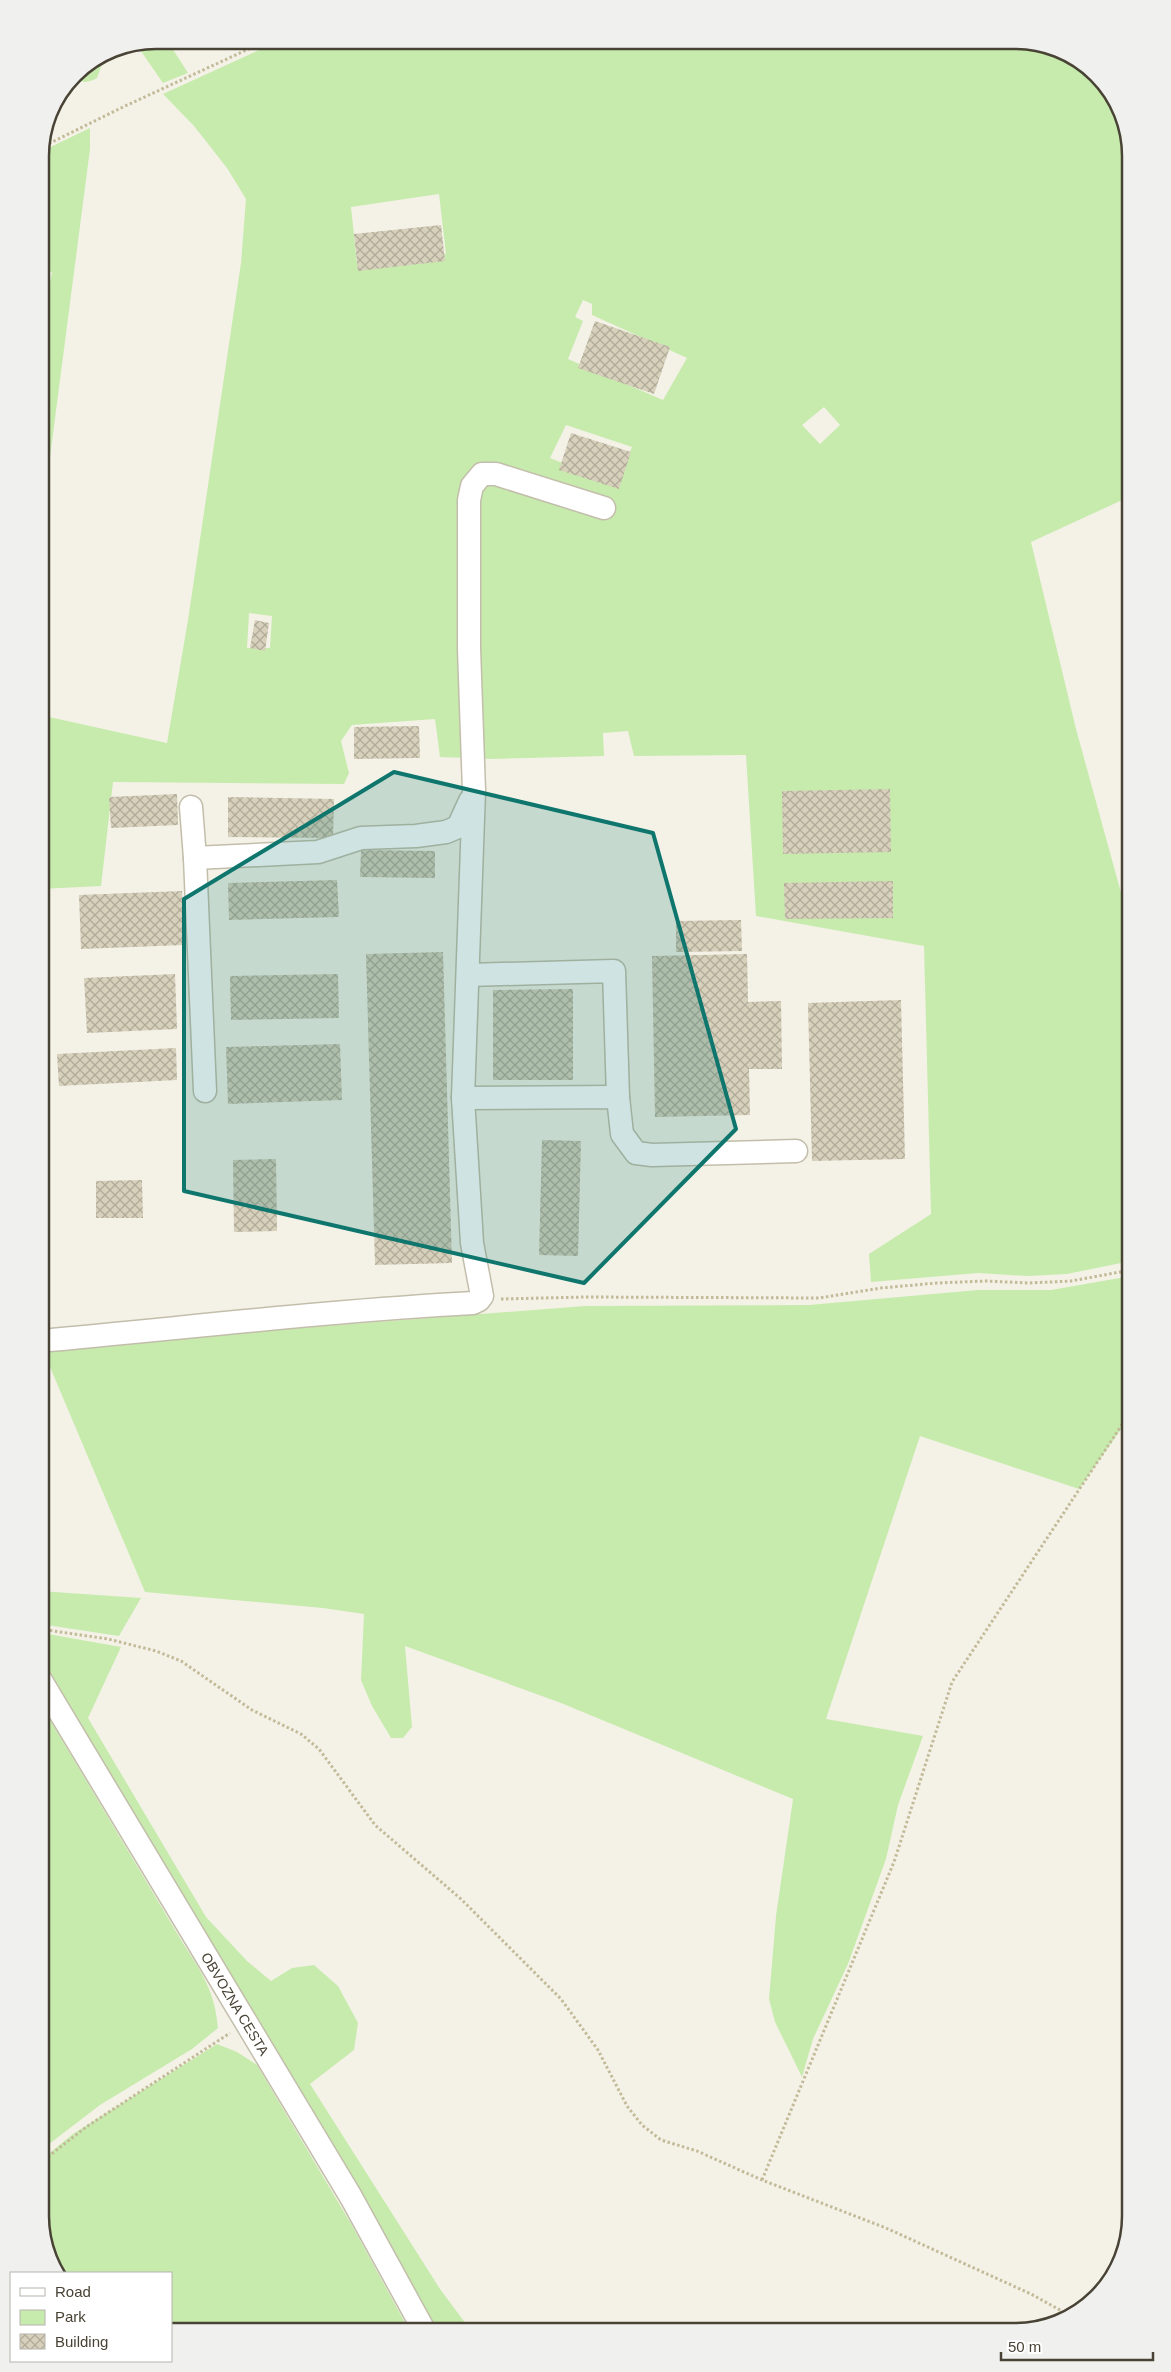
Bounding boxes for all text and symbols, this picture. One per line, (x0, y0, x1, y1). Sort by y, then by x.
street label: OBVOZNA CESTA (198, 1950, 272, 2059)
legend (10, 2272, 172, 2362)
text: Road (55, 2283, 91, 2300)
text: Park (55, 2308, 86, 2325)
scale bar (1001, 2330, 1154, 2362)
text: Building (55, 2333, 108, 2350)
text: 50 m (1008, 2338, 1041, 2355)

